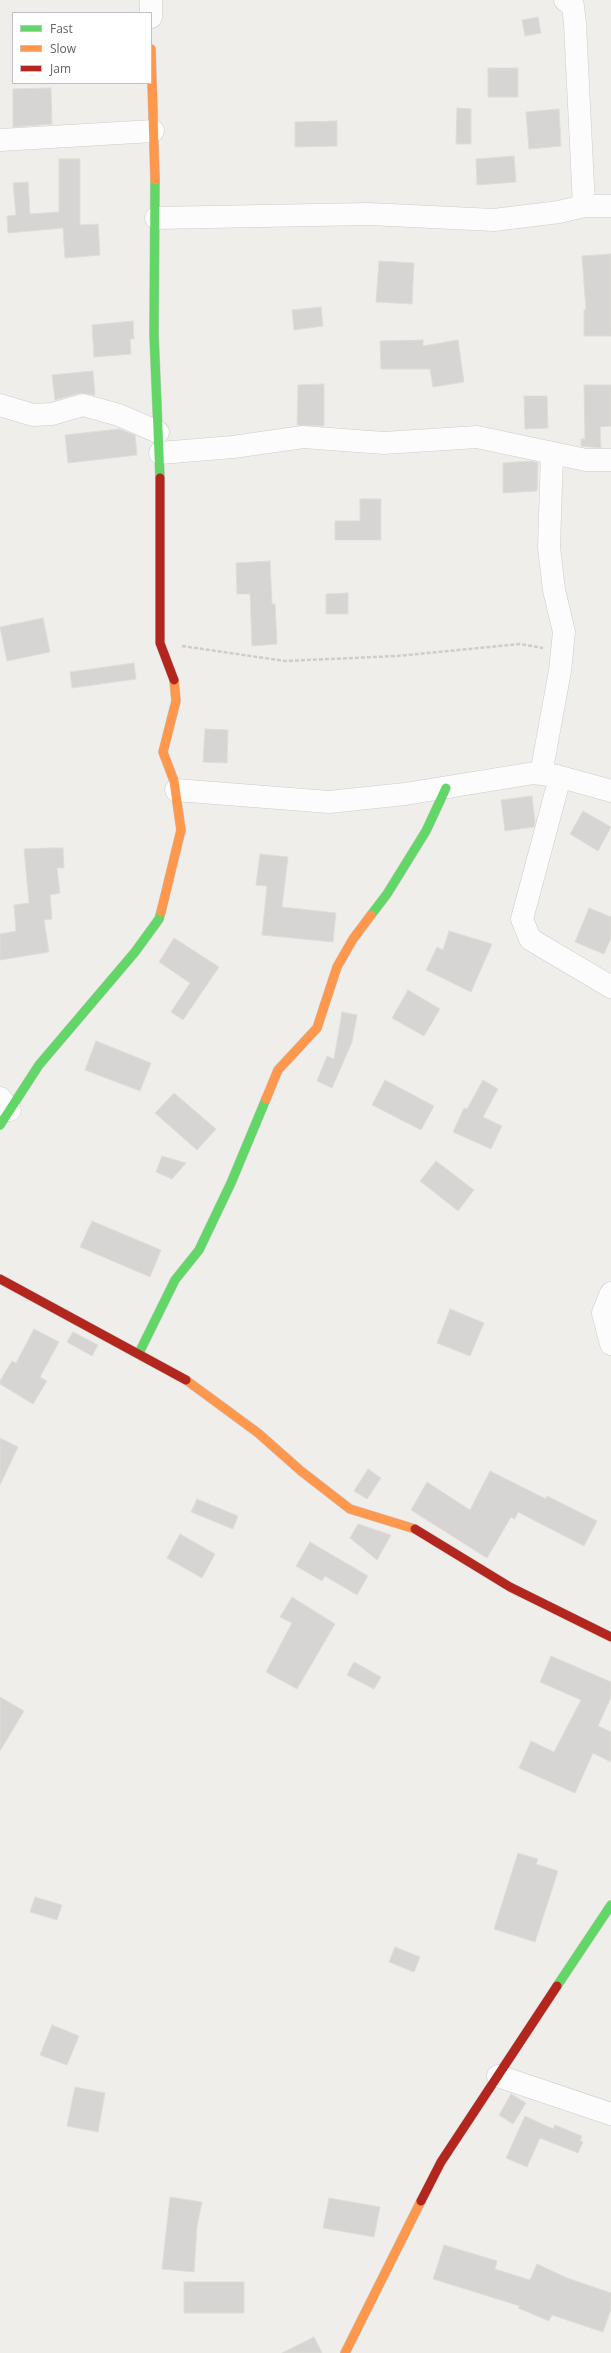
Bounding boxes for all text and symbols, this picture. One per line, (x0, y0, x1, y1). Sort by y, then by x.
legend (12, 12, 152, 84)
text: Fast (50, 20, 73, 37)
text: Slow (50, 40, 76, 57)
text: Jam (50, 60, 71, 77)

